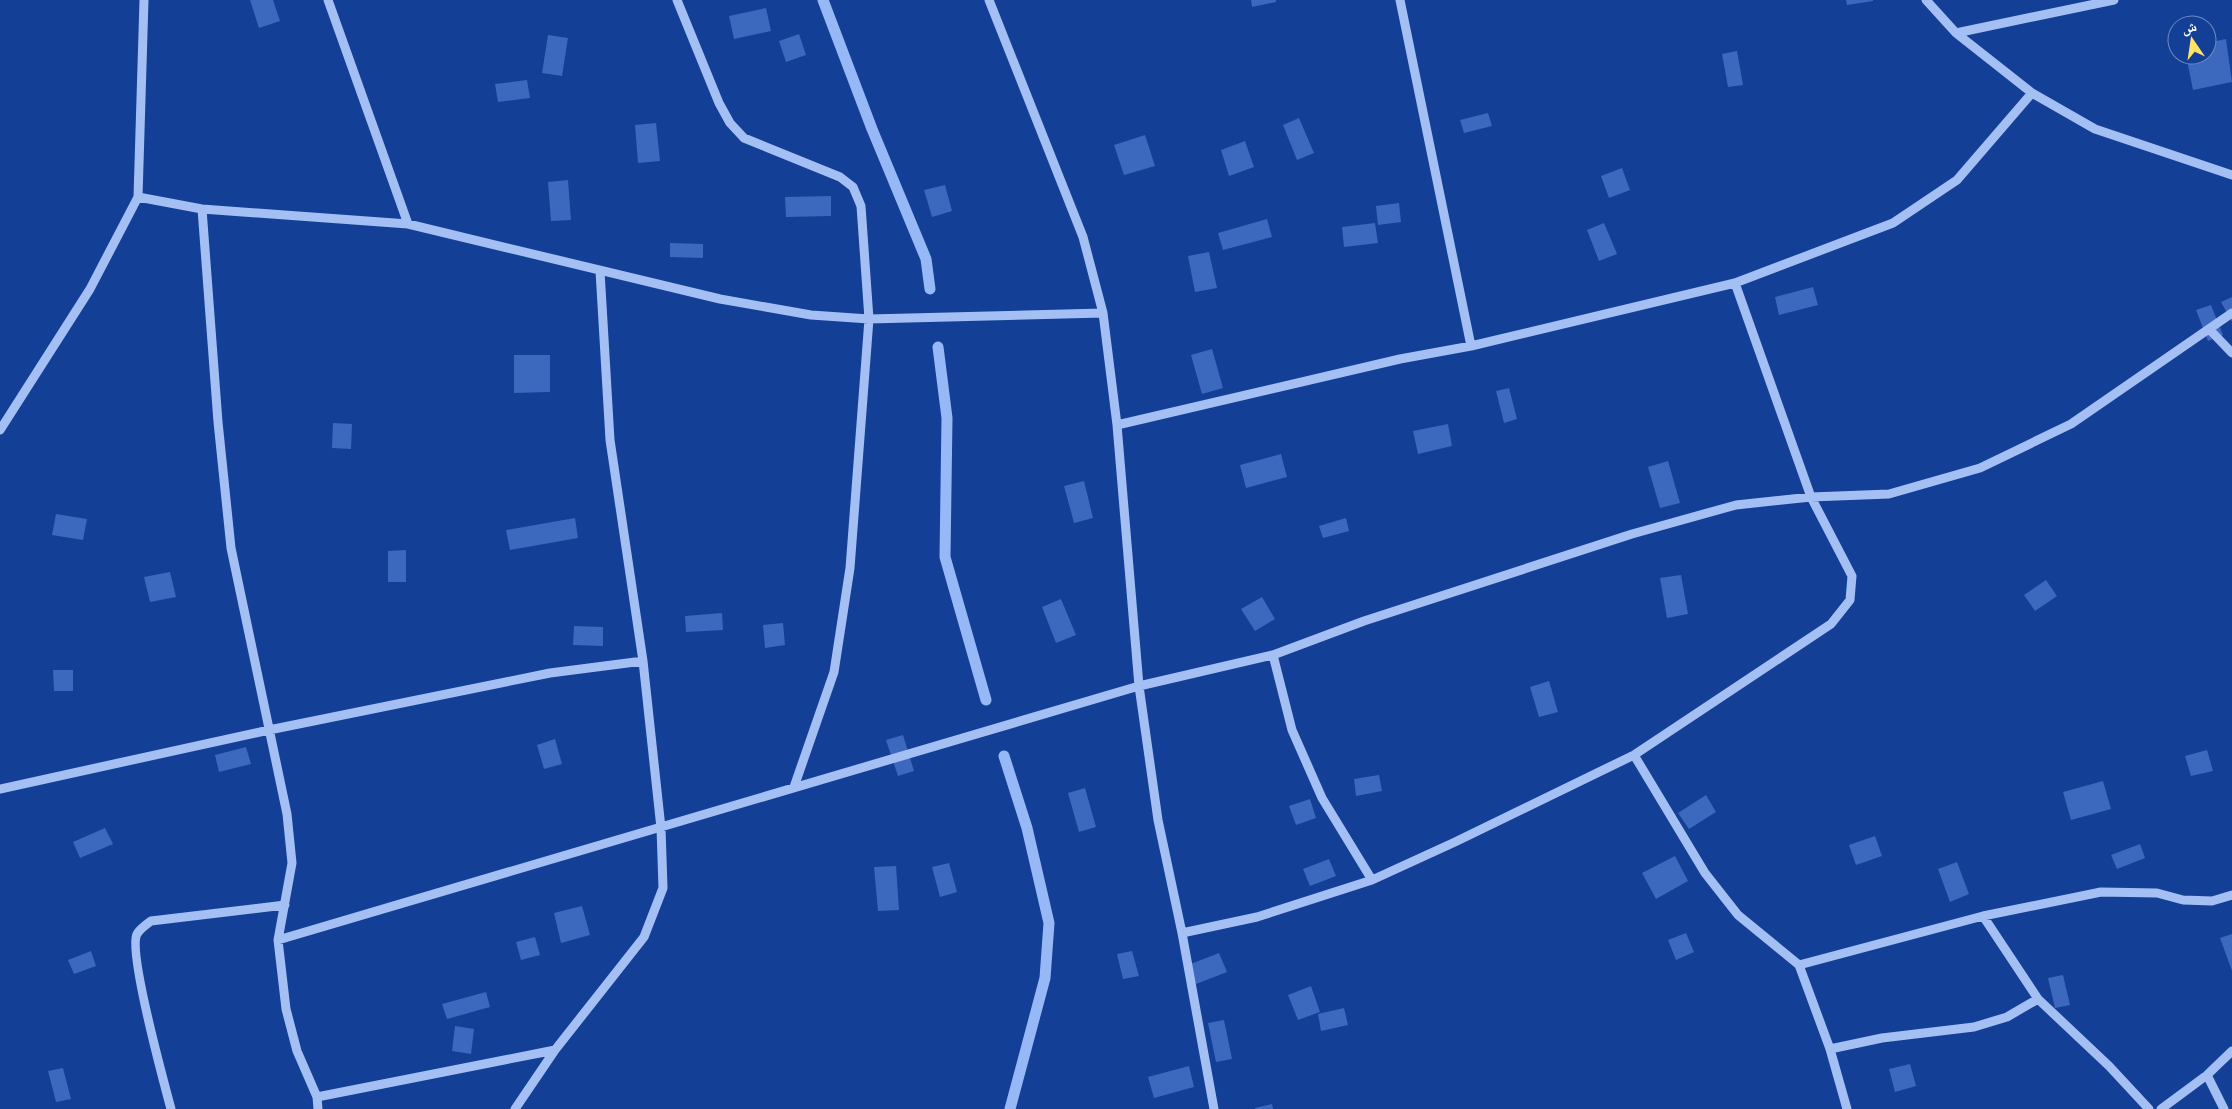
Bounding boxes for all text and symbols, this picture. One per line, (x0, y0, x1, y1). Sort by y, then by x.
north arrow (2167, 15, 2217, 65)
text: ش (2179, 15, 2199, 39)

